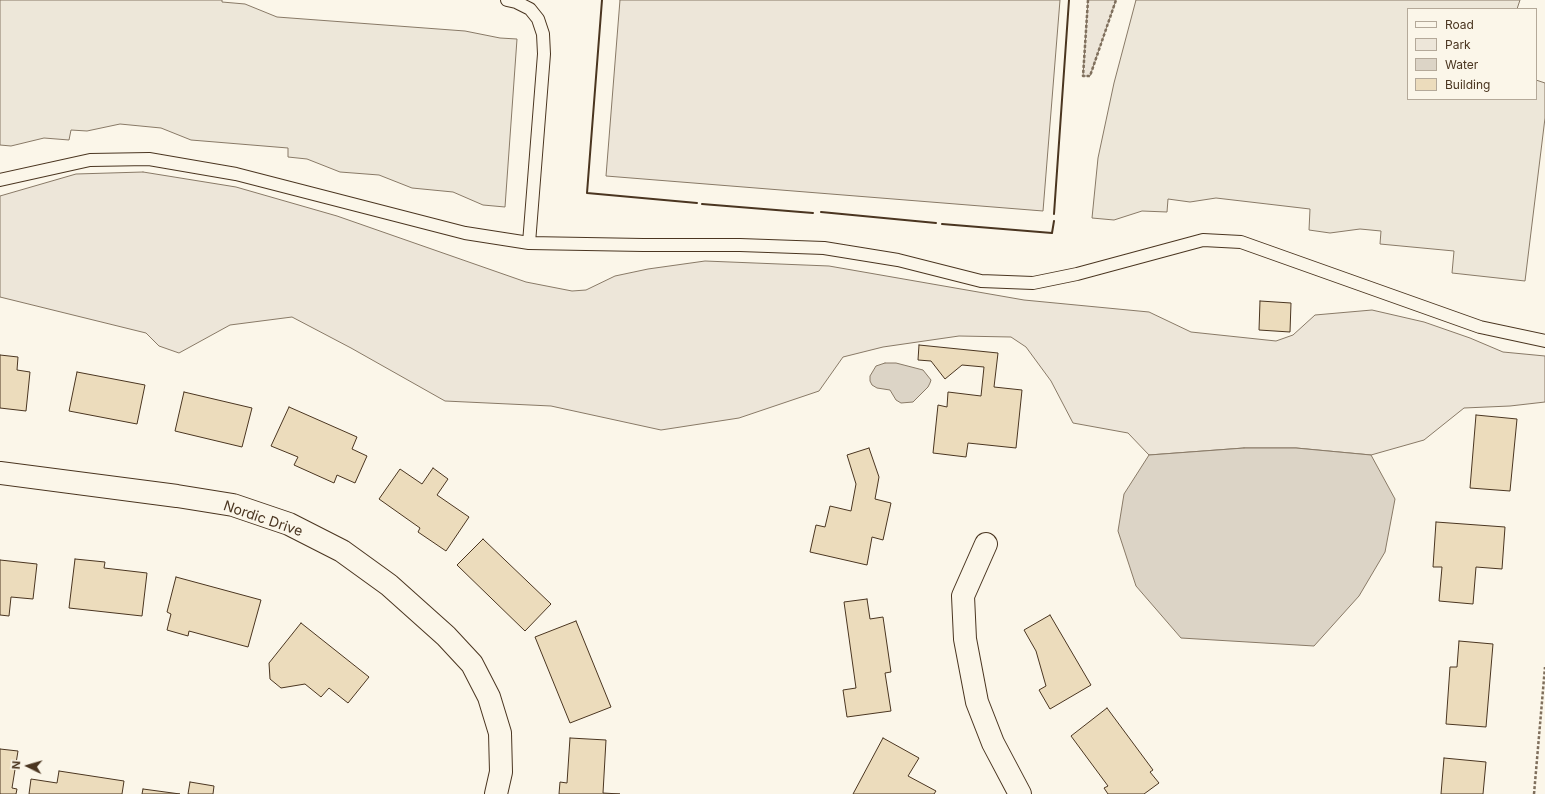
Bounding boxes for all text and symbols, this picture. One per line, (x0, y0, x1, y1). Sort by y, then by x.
legend (1407, 8, 1537, 100)
text: Road (1445, 17, 1474, 32)
text: Park (1445, 37, 1471, 52)
text: Water (1445, 57, 1478, 72)
text: Building (1445, 77, 1490, 92)
street label: Nordic Drive (221, 498, 305, 540)
north arrow (8, 746, 48, 786)
text: N (9, 760, 23, 770)

